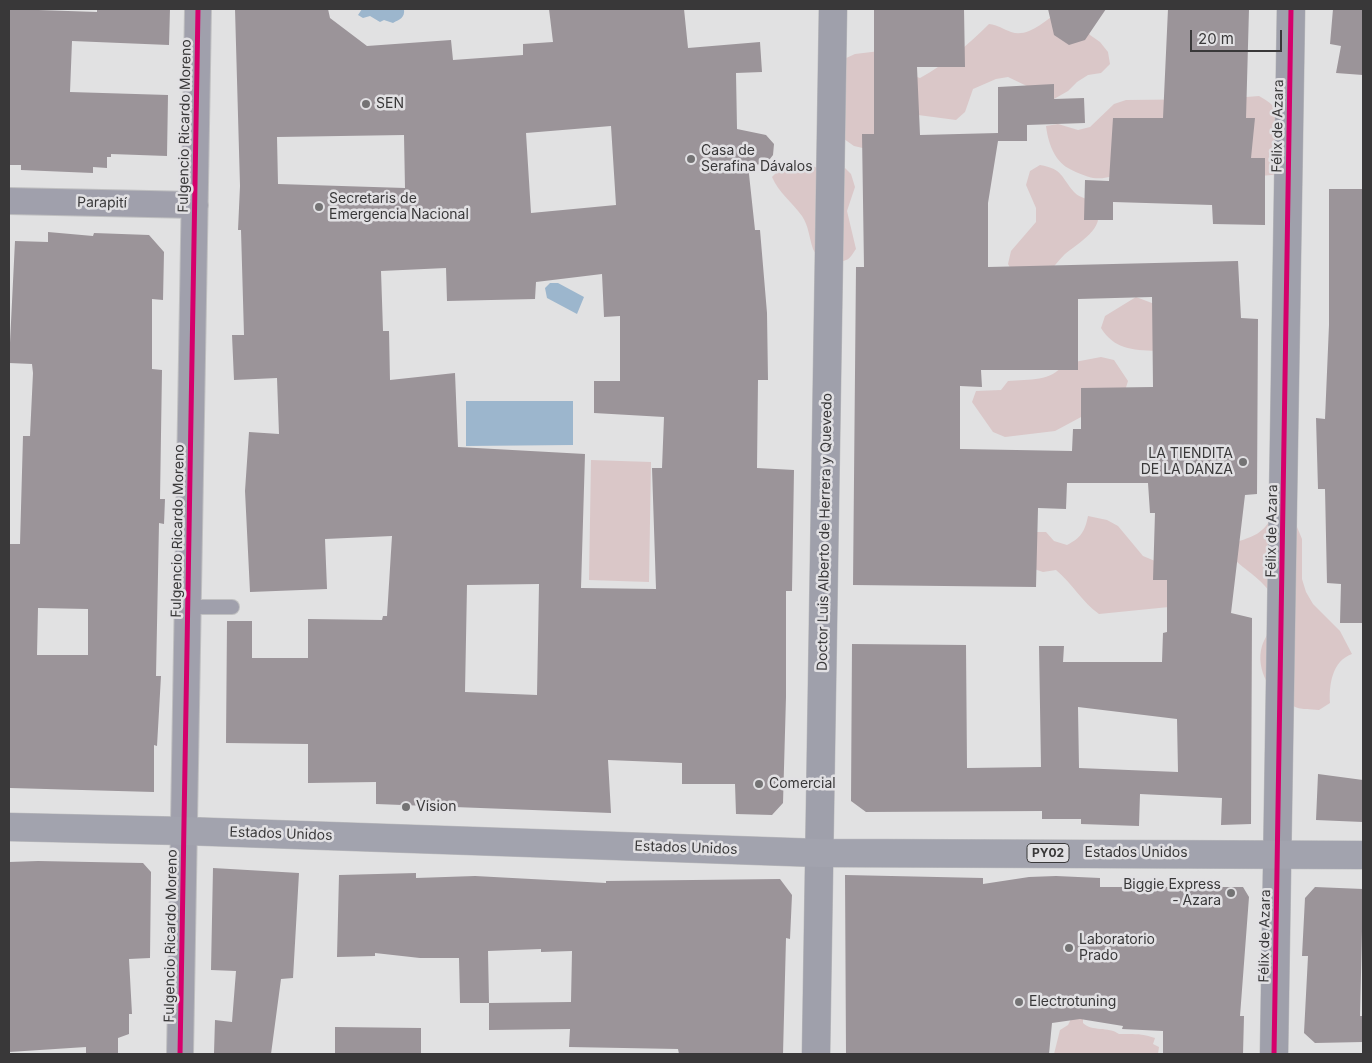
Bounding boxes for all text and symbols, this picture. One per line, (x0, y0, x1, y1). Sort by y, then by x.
scale bar (1192, 20, 1284, 52)
text: 20 m (1198, 29, 1234, 48)
street label: Fulgencio Ricardo Moreno (175, 39, 195, 213)
street label: Félix de Azara (1269, 79, 1287, 173)
place label: SEN (376, 96, 404, 112)
marker: SEN (360, 98, 372, 110)
place label: Casa de Serafina Dávalos (701, 143, 813, 176)
marker: Casa de Serafina Dávalos (685, 153, 697, 165)
place label: Secretaris de Emergencia Nacional (329, 191, 469, 223)
street label: Parapití (77, 194, 127, 212)
marker: Secretaris de Emergencia Nacional (313, 201, 325, 213)
street label: Doctor Luis Alberto de Herrera y Quevedo (814, 393, 836, 671)
street label: Fulgencio Ricardo Moreno (168, 444, 188, 618)
place label: LA TIENDITA DE LA DANZA (1141, 446, 1233, 478)
marker: LA TIENDITA DE LA DANZA (1237, 456, 1249, 468)
street label: Félix de Azara (1263, 484, 1281, 578)
place label: Comercial (769, 776, 836, 792)
marker: Comercial (753, 778, 765, 790)
place label: Vision (416, 799, 456, 815)
marker: Vision (400, 801, 412, 813)
street label: Estados Unidos (229, 824, 333, 844)
street label: Estados Unidos (634, 838, 738, 858)
road number: PY02 (1027, 844, 1069, 862)
street label: Estados Unidos (1084, 845, 1188, 861)
street label: Fulgencio Ricardo Moreno (161, 849, 181, 1023)
place label: Biggie Express - Azara (1123, 877, 1221, 910)
marker: Biggie Express - Azara (1225, 887, 1237, 899)
street label: Félix de Azara (1256, 889, 1274, 983)
place label: Laboratorio Prado (1079, 932, 1155, 964)
marker: Laboratorio Prado (1063, 942, 1075, 954)
place label: Electrotuning (1029, 994, 1116, 1010)
marker: Electrotuning (1013, 996, 1025, 1008)

